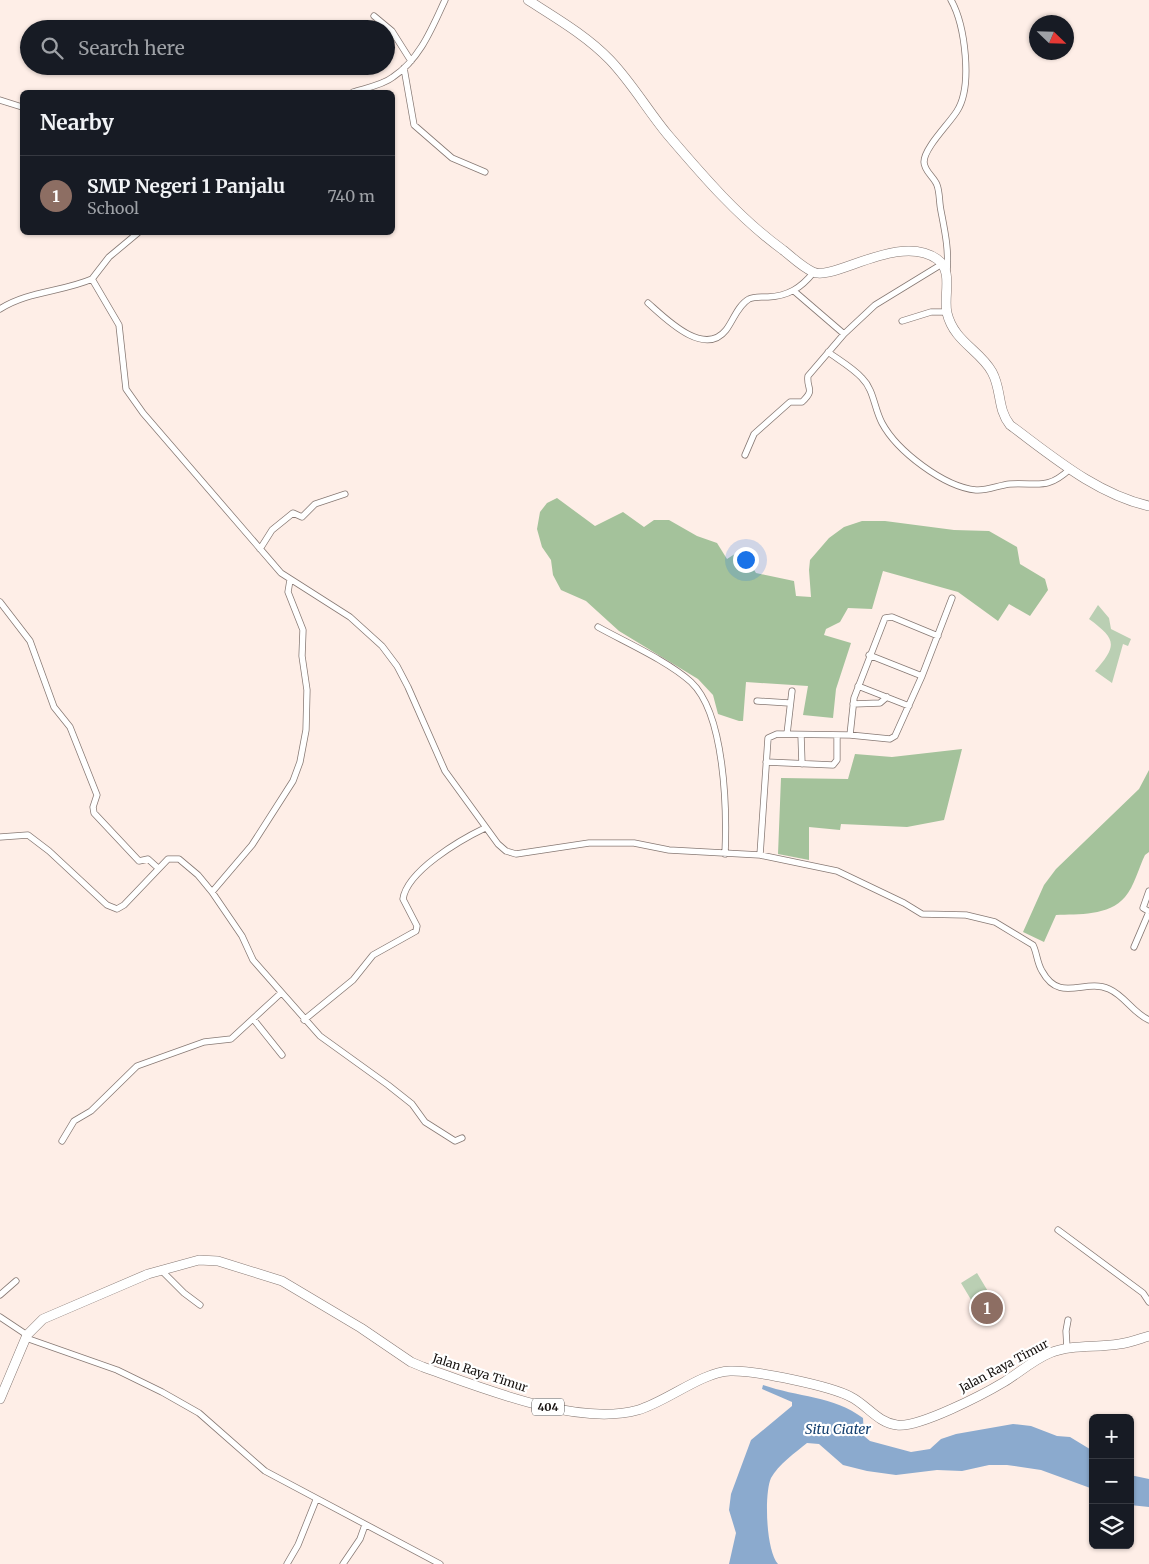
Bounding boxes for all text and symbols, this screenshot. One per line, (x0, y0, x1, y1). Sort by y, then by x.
north arrow (1029, 15, 1074, 60)
search box (20, 20, 395, 75)
icon: search (38, 34, 66, 62)
text: Search here (78, 36, 185, 60)
text: Nearby (40, 109, 114, 136)
text: SMP Negeri 1 Panjalu (87, 174, 285, 198)
text: 1 (52, 186, 60, 206)
text: 740 m (328, 186, 375, 206)
text: School (87, 198, 139, 218)
your location (733, 547, 759, 573)
pin: 1 (971, 1289, 1003, 1327)
street label: Jalan Raya Timur (956, 1335, 1052, 1396)
street label: Jalan Raya Timur (430, 1350, 530, 1395)
road number: 404 (532, 1398, 564, 1415)
map controls (1089, 1414, 1134, 1549)
button: + (1089, 1414, 1134, 1459)
water label: Situ Ciater (805, 1420, 871, 1438)
button: − (1089, 1459, 1134, 1504)
button: layers (1089, 1504, 1134, 1549)

